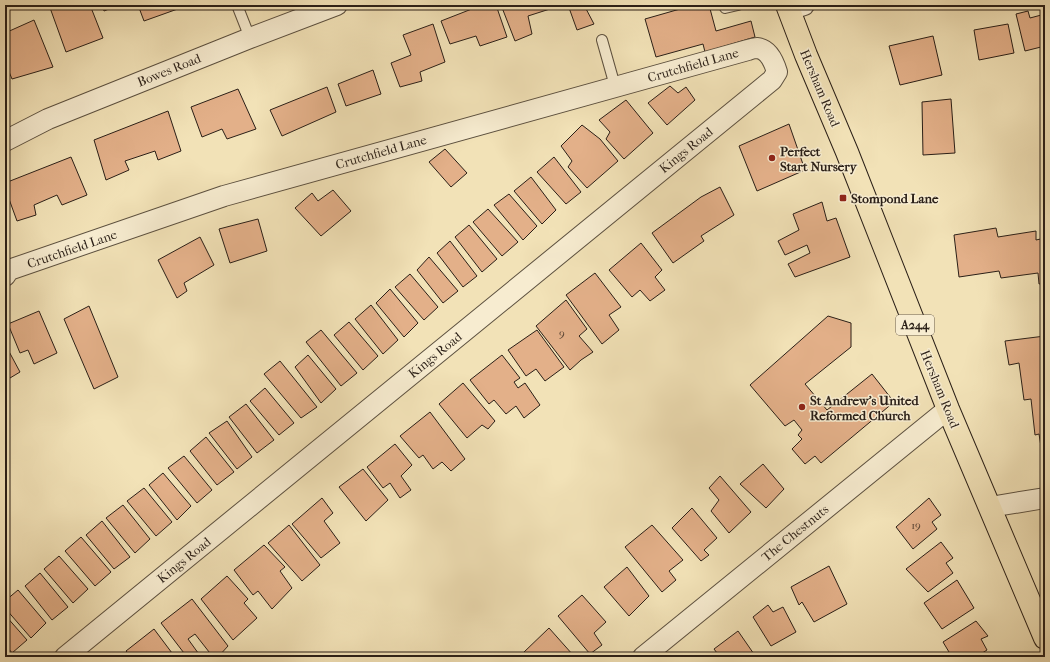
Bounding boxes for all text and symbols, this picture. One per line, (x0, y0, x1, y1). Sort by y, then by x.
street label: Crutchfield Lane (646, 45, 741, 85)
street label: Hersham Road (797, 47, 843, 130)
street label: Bowes Road (135, 50, 204, 90)
street label: Kings Road (656, 123, 716, 176)
street label: Crutchfield Lane (334, 132, 429, 172)
place label: Perfect Start Nursery (780, 144, 858, 175)
marker: Perfect Start Nursery (767, 153, 777, 163)
place label: Stompond Lane (851, 191, 939, 207)
marker: Stompond Lane (838, 193, 848, 203)
street label: Crutchfield Lane (25, 226, 119, 271)
road number: A244 (896, 315, 934, 335)
house number: 9 (559, 327, 565, 340)
street label: Kings Road (405, 328, 465, 381)
street label: Hersham Road (918, 348, 963, 431)
place label: St Andrew's United Reformed Church (810, 393, 920, 423)
marker: St Andrew's United Reformed Church (797, 402, 807, 412)
street label: The Chestnuts (759, 501, 832, 564)
house number: 19 (911, 519, 921, 532)
street label: Kings Road (154, 533, 214, 586)

